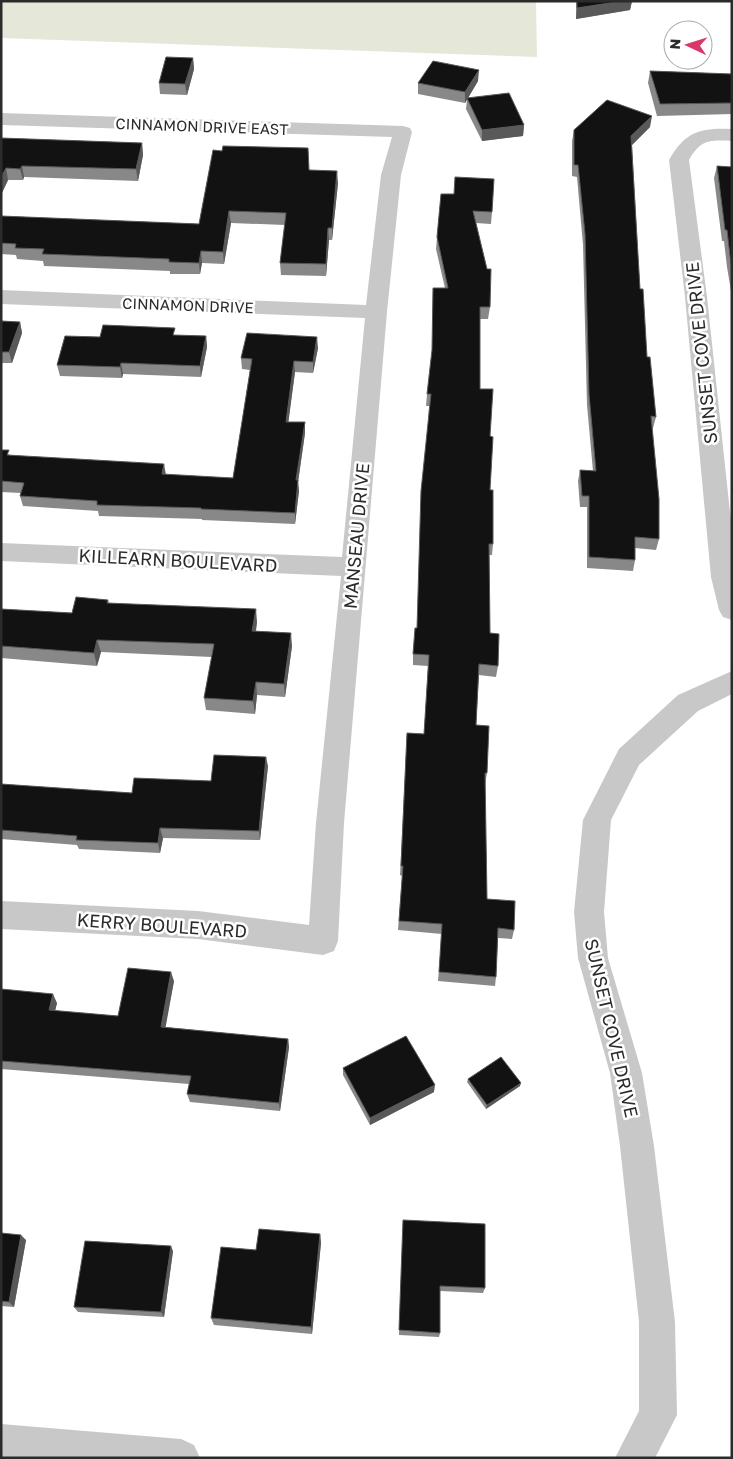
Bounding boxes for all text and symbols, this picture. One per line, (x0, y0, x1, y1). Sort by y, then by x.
north arrow (663, 20, 713, 70)
text: N (666, 38, 683, 50)
street label: CINNAMON DRIVE EAST (115, 114, 289, 138)
street label: SUNSET COVE DRIVE (680, 261, 722, 445)
street label: CINNAMON DRIVE (122, 294, 254, 316)
street label: MANSEAU DRIVE (339, 462, 373, 610)
street label: KILLEARN BOULEVARD (78, 544, 278, 576)
street label: KERRY BOULEVARD (76, 908, 248, 942)
street label: SUNSET COVE DRIVE (581, 936, 643, 1120)

